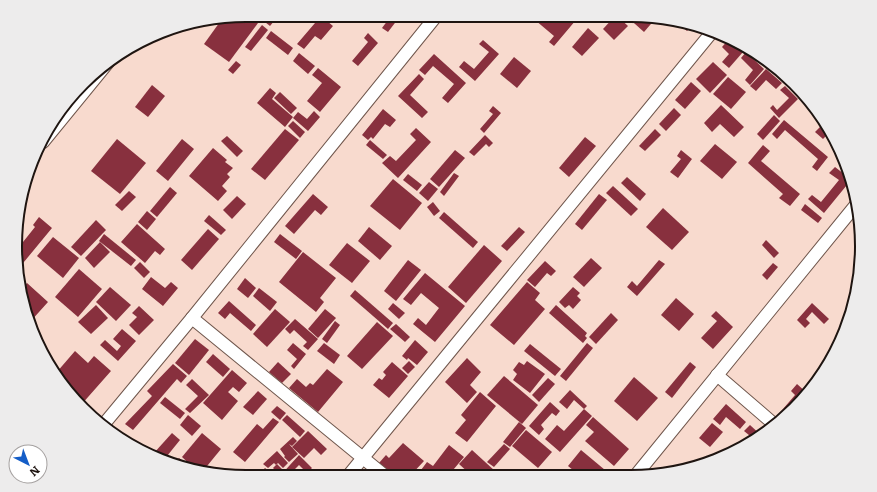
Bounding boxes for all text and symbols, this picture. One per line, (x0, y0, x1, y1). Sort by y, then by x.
north arrow (8, 444, 48, 484)
text: N (27, 463, 44, 481)

